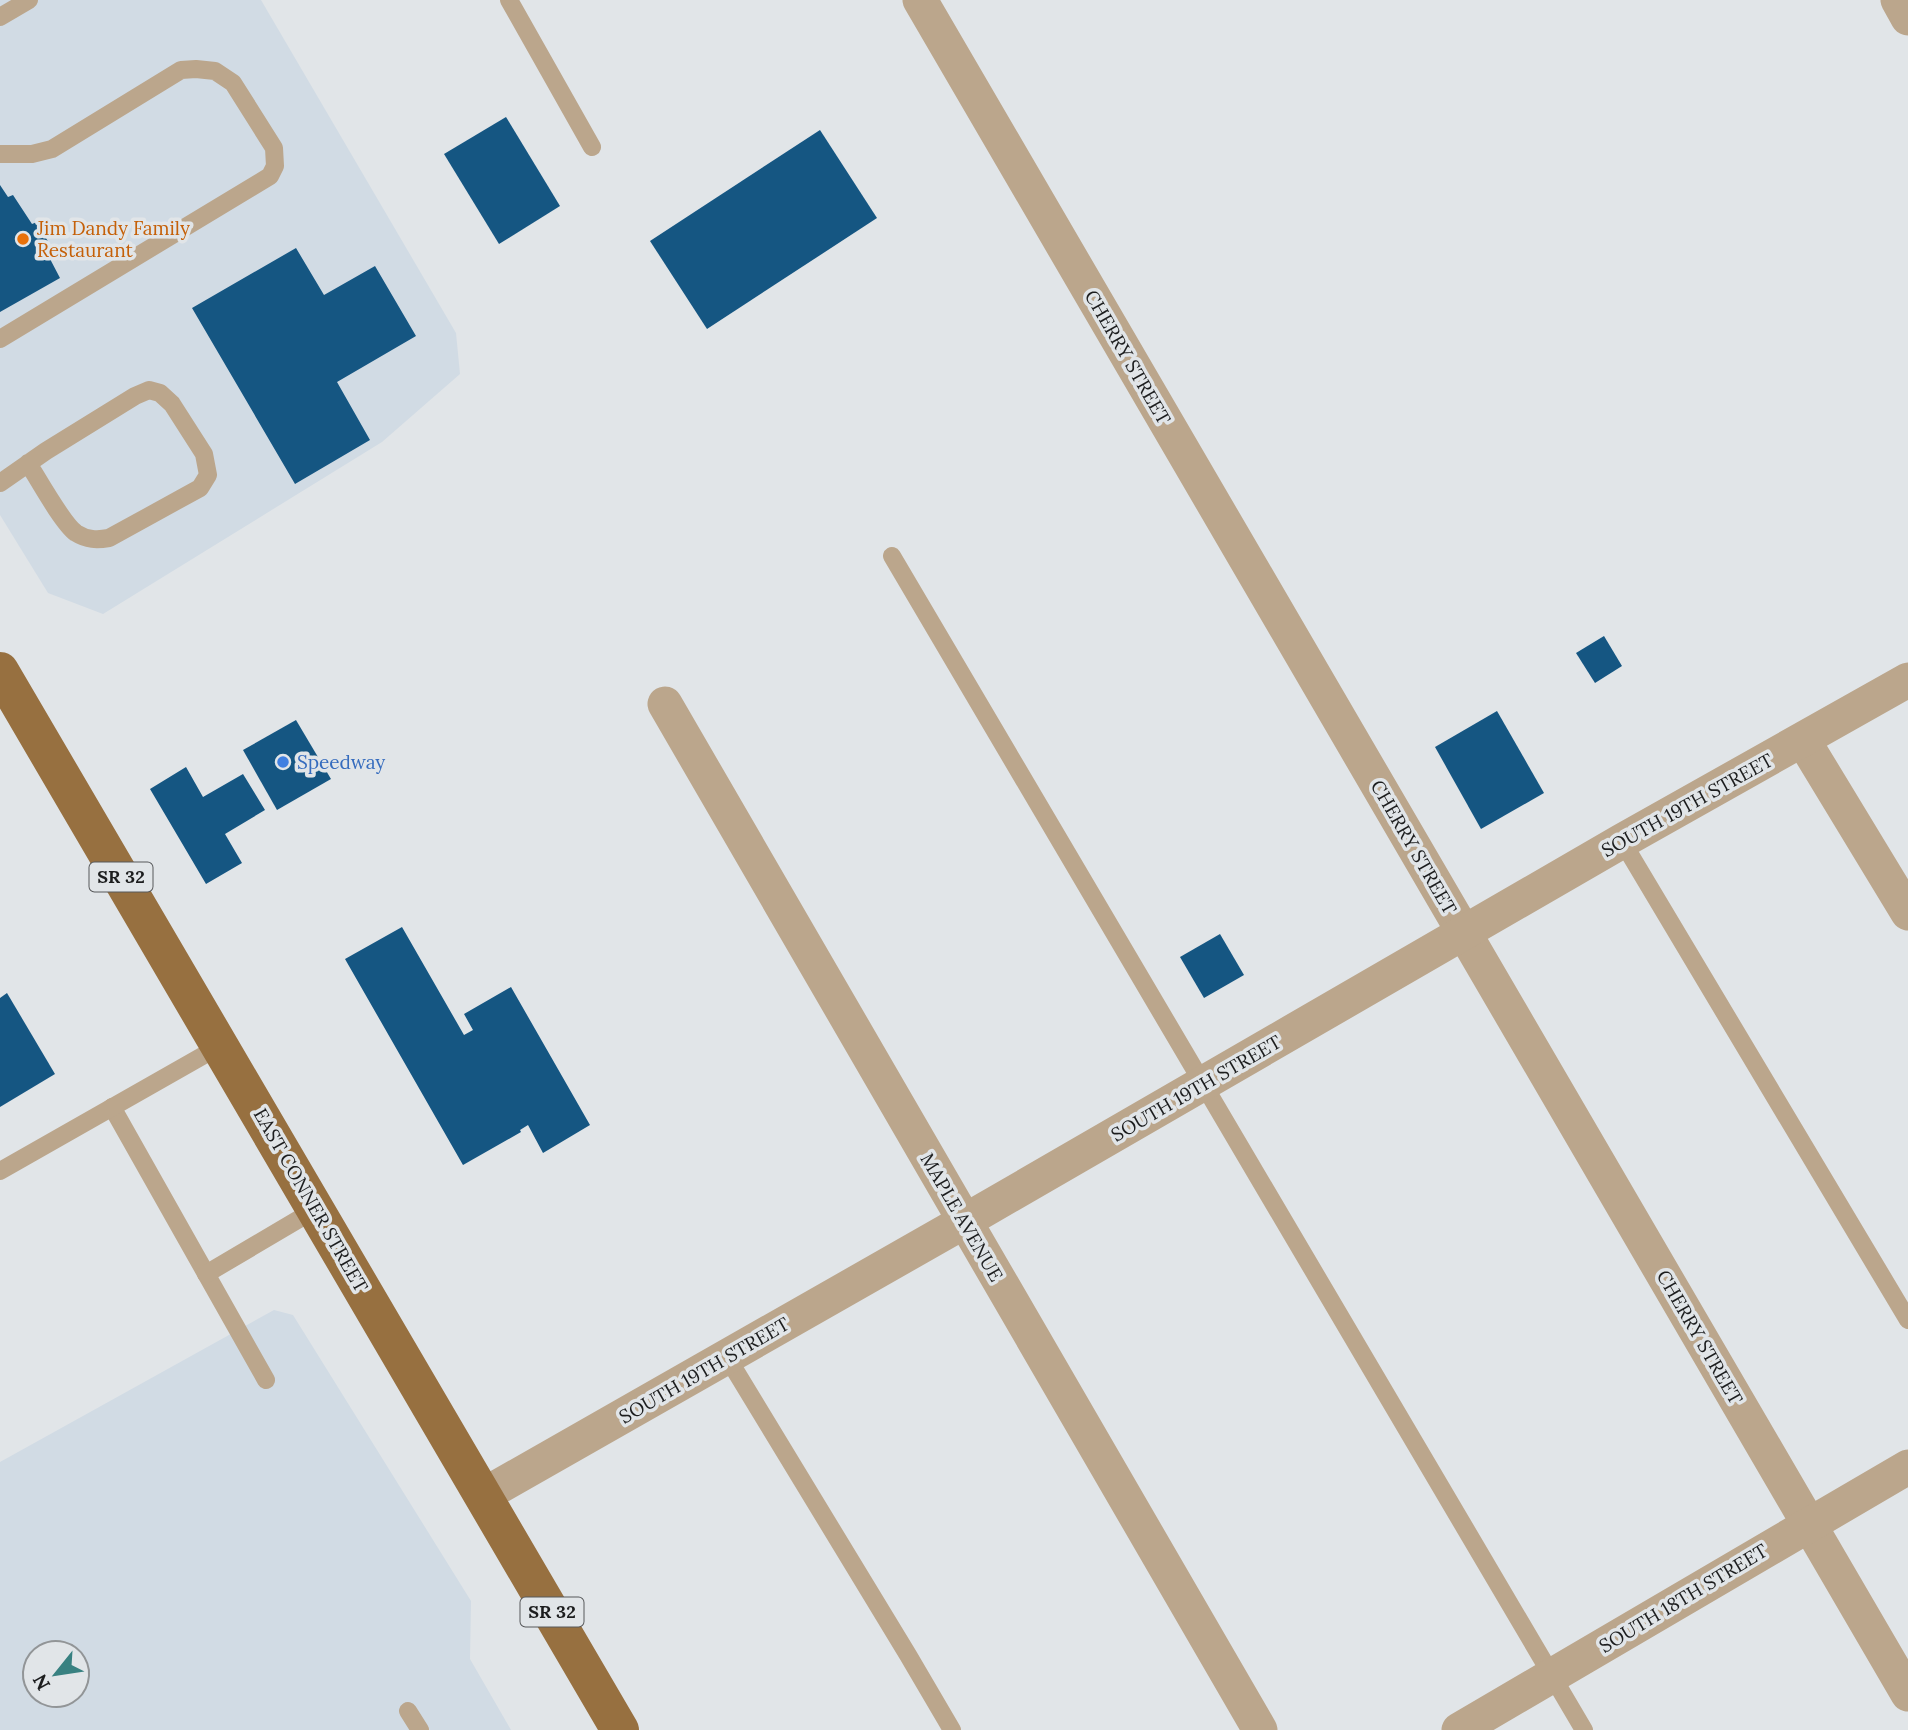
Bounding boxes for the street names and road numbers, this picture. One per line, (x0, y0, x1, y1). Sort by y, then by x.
street label: CHERRY STREET (1080, 285, 1176, 429)
street label: SOUTH 19TH STREET (1597, 748, 1777, 862)
street label: CHERRY STREET (1366, 775, 1462, 919)
road number: SR 32 (90, 862, 152, 892)
street label: SOUTH 19TH STREET (1107, 1029, 1285, 1147)
street label: EAST CONNER STREET (249, 1104, 373, 1296)
street label: MAPLE AVENUE (915, 1148, 1009, 1286)
street label: CHERRY STREET (1652, 1265, 1748, 1409)
street label: SOUTH 19TH STREET (615, 1311, 793, 1429)
street label: SOUTH 18TH STREET (1594, 1538, 1772, 1658)
road number: SR 32 (520, 1597, 584, 1626)

